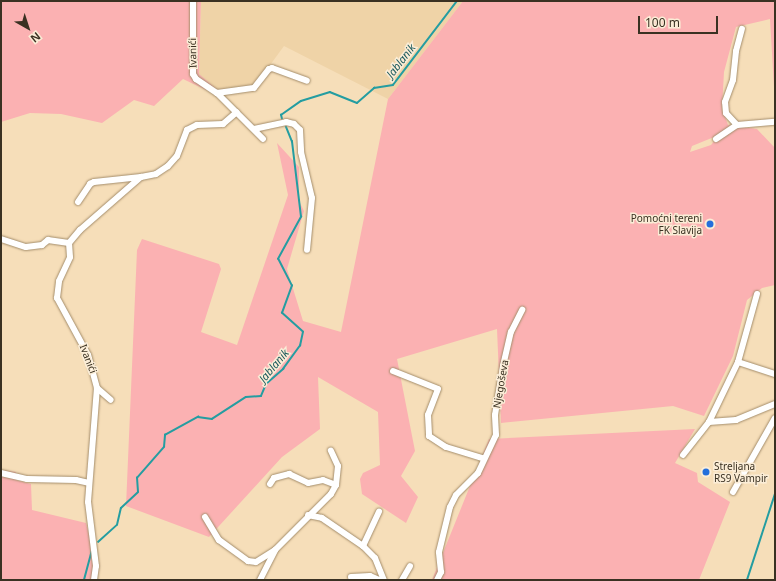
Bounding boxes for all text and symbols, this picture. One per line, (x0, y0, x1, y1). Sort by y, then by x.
north arrow (8, 8, 48, 48)
scale bar (640, 8, 720, 34)
text: 100 m (645, 14, 680, 31)
text: N (28, 29, 44, 46)
street label: Ivanići (187, 38, 199, 68)
water label: Jablanik (384, 41, 418, 81)
place label: Pomoćni tereni FK Slavija (631, 212, 702, 236)
marker: Pomoćni tereni FK Slavija (705, 219, 715, 229)
street label: Ivanići (77, 343, 99, 375)
water label: Jablanik (256, 347, 292, 385)
street label: Njegoševa (491, 359, 511, 409)
place label: Streljana RS9 Vampir (714, 460, 768, 484)
marker: Streljana RS9 Vampir (701, 467, 711, 477)

